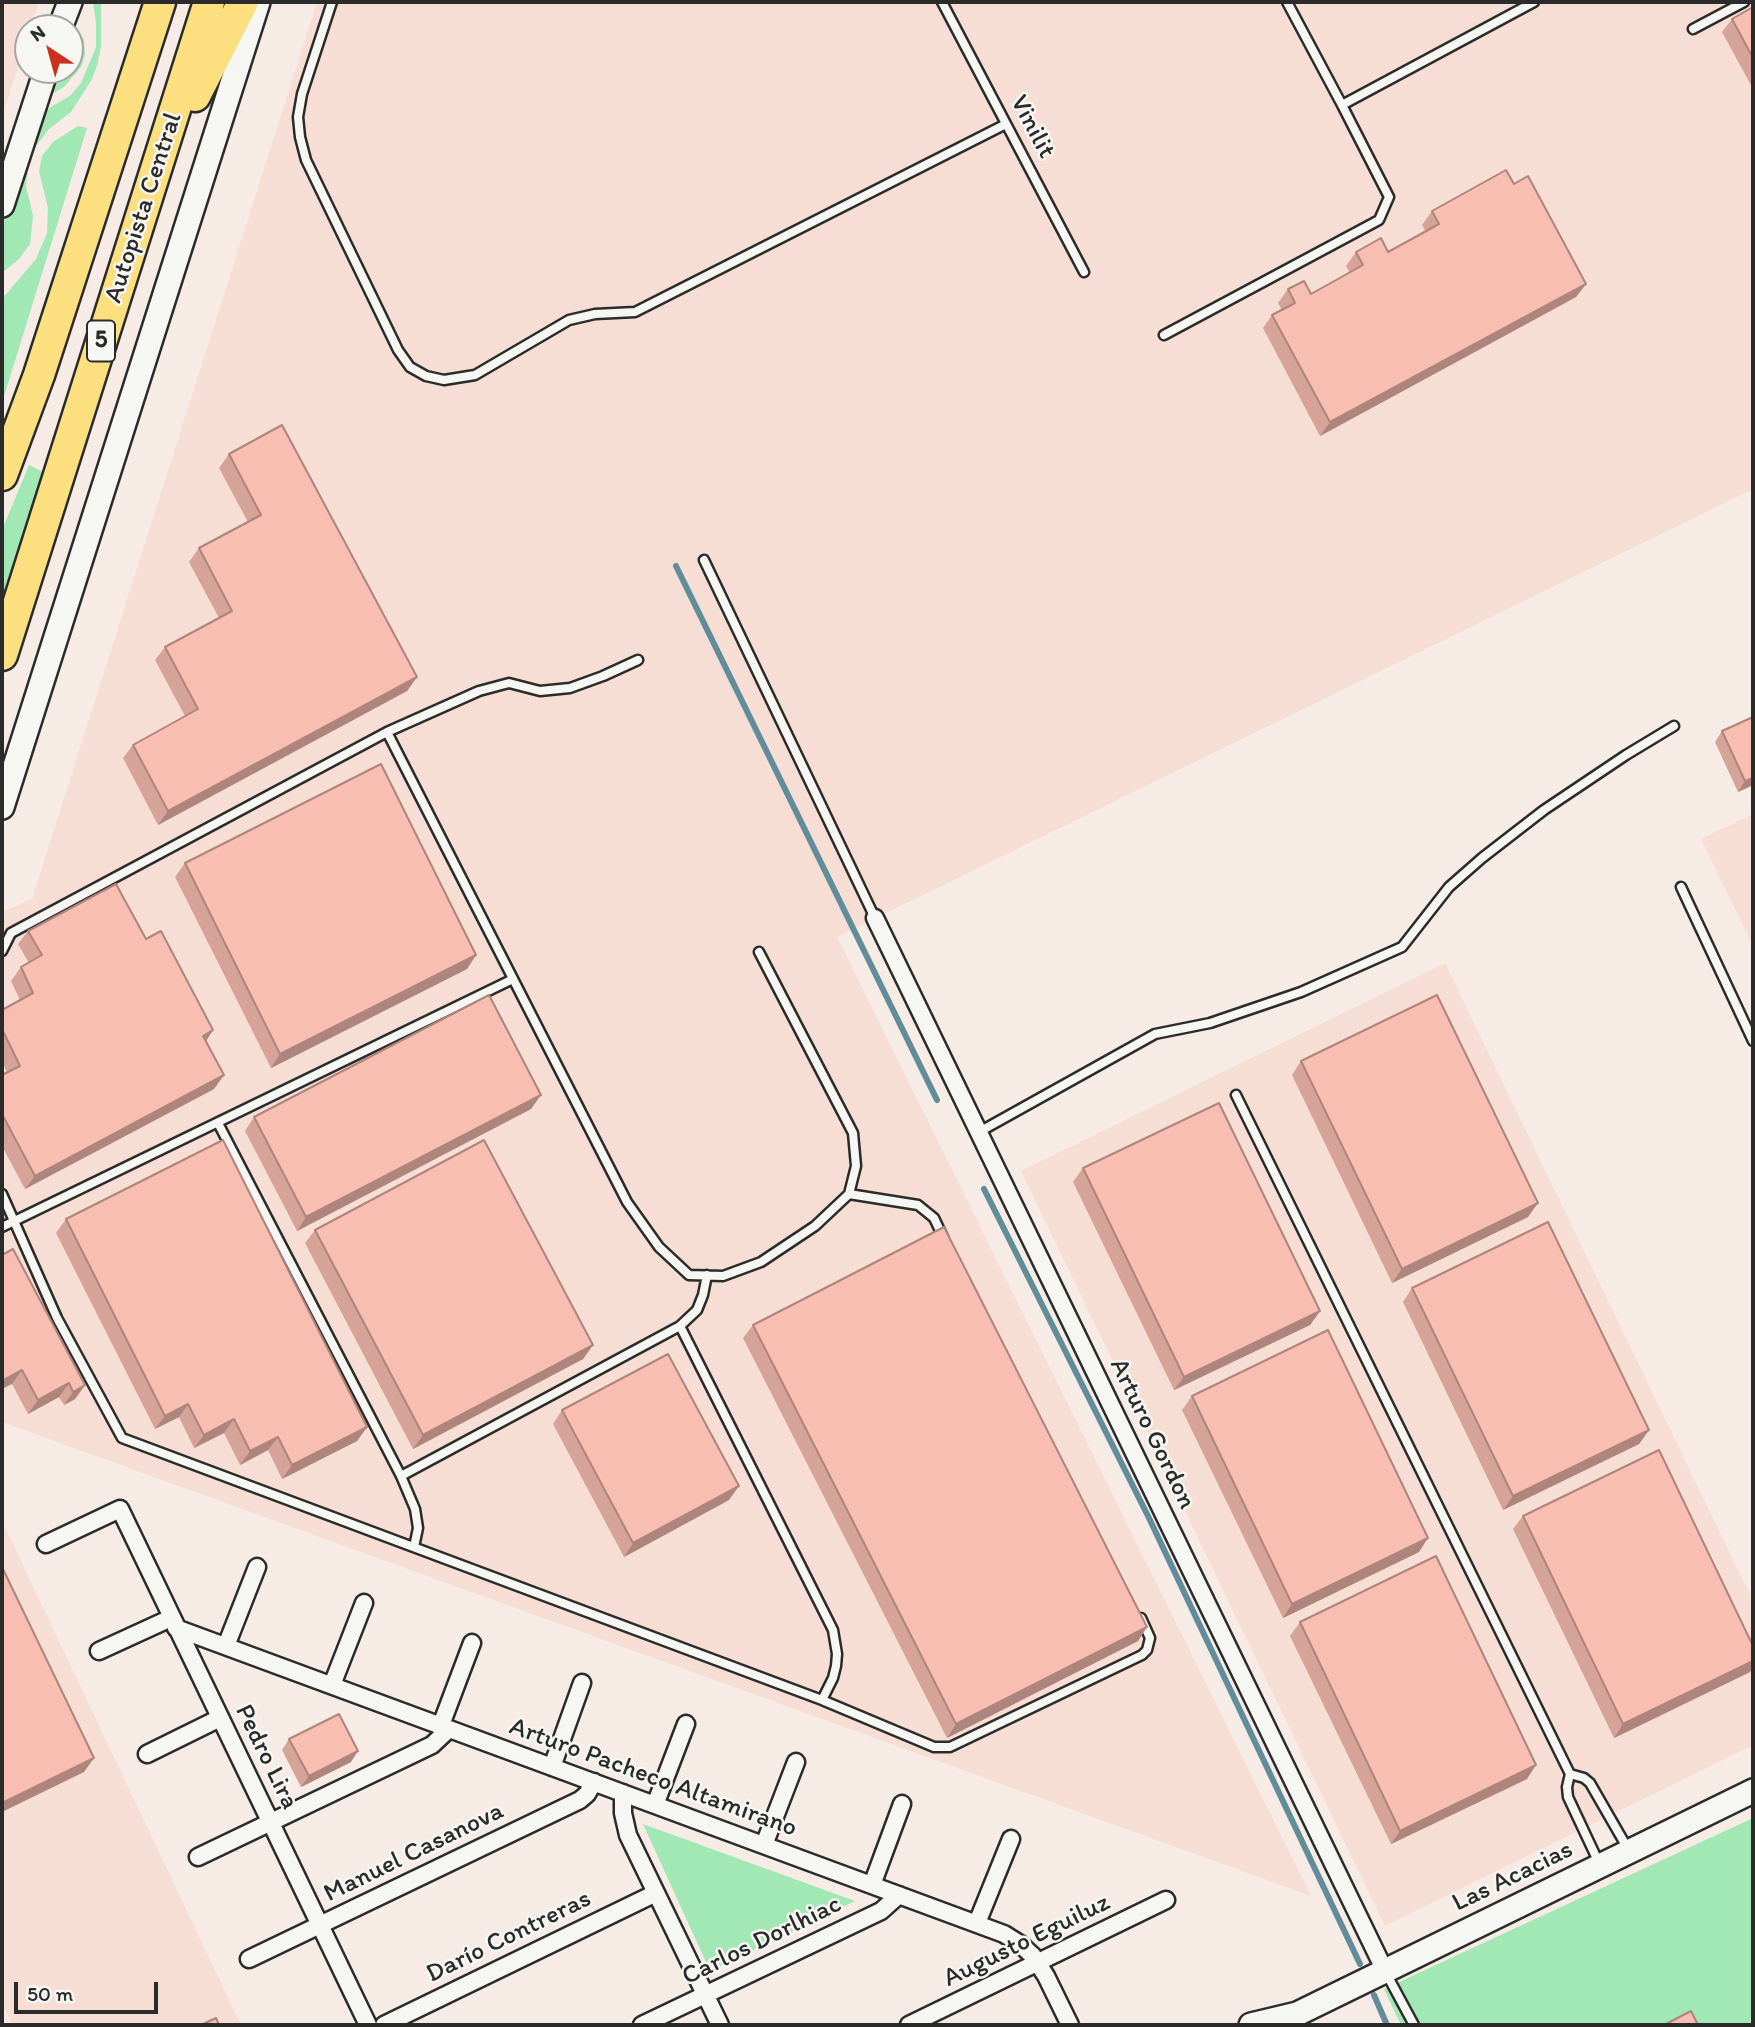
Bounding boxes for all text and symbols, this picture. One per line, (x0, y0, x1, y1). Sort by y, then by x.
north arrow (14, 14, 84, 84)
text: N (26, 20, 49, 46)
street label: Vinilit (1002, 90, 1062, 164)
street label: Autopista Central (99, 109, 189, 307)
road number: 5 (87, 320, 115, 362)
street label: Arturo Gordon (1102, 1354, 1202, 1514)
street label: Pedro Lira (227, 1700, 305, 1814)
street label: Arturo Pacheco Altamirano (505, 1711, 801, 1845)
street label: Manuel Casanova (319, 1796, 509, 1910)
street label: Las Acacias (1448, 1834, 1578, 1920)
street label: Darío Contreras (422, 1884, 596, 1990)
street label: Augusto Eguiluz (939, 1887, 1115, 1995)
street label: Carlos Dorlhiac (677, 1889, 847, 1993)
scale bar (18, 1968, 161, 2012)
text: 50 m (27, 1981, 73, 2006)

